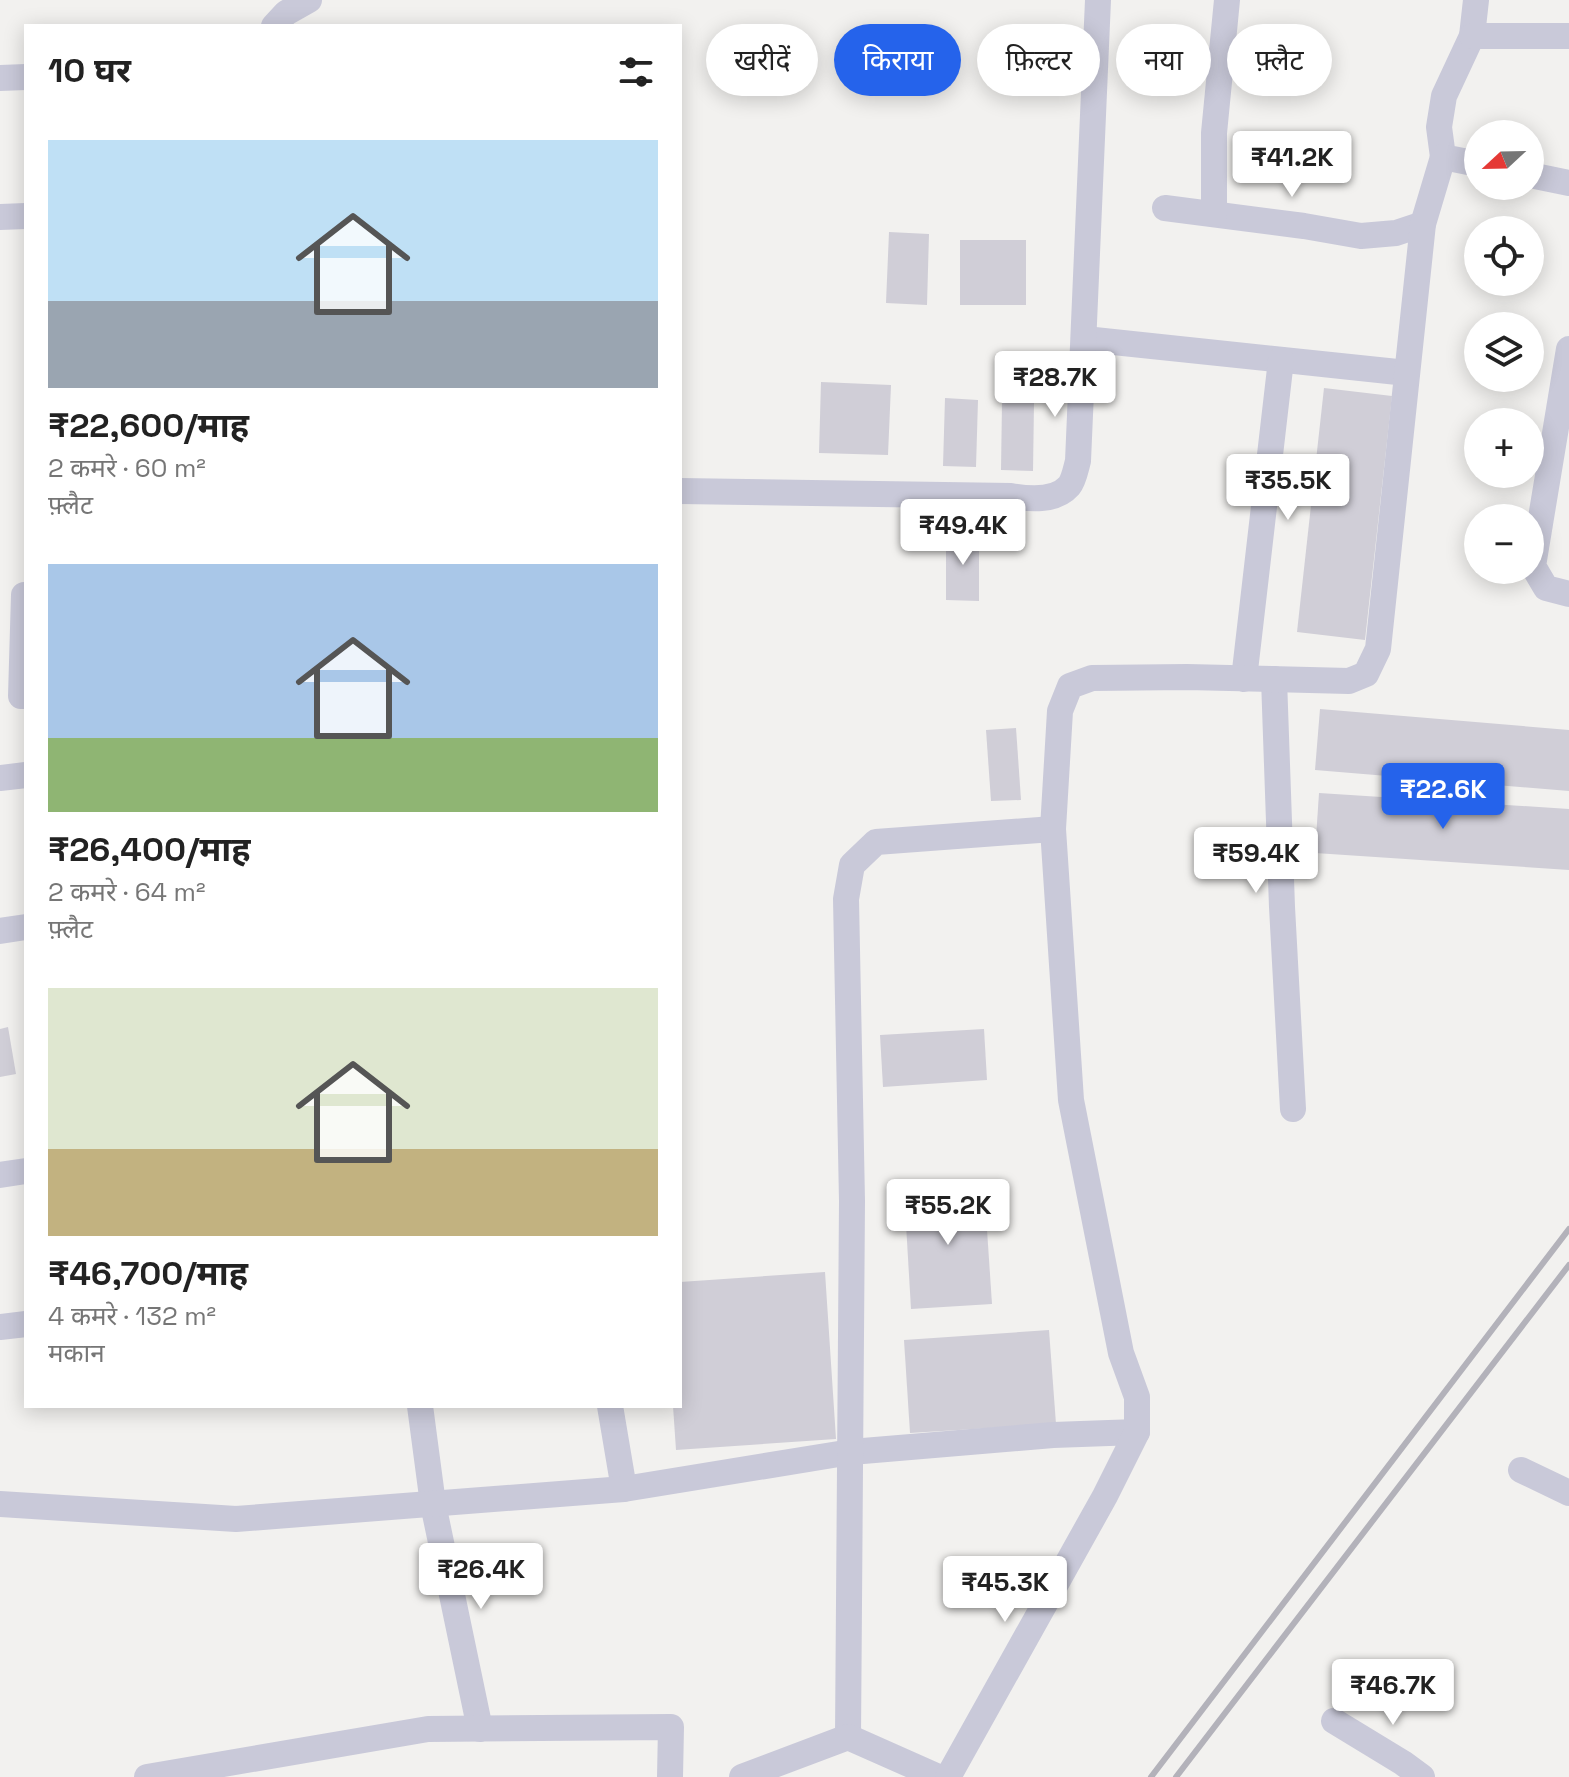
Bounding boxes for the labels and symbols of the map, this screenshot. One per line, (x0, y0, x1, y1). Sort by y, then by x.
north arrow (1464, 120, 1544, 200)
pin: ₹41.2K (1227, 131, 1357, 199)
pin: ₹28.7K (990, 351, 1120, 419)
pin: ₹35.5K (1223, 454, 1353, 522)
pin: ₹49.4K (898, 499, 1028, 567)
pin: ₹22.6K (1378, 763, 1508, 831)
pin: ₹59.4K (1191, 827, 1321, 895)
pin: ₹55.2K (883, 1179, 1013, 1247)
pin: ₹26.4K (416, 1543, 546, 1611)
pin: ₹45.3K (940, 1556, 1070, 1624)
pin: ₹46.7K (1328, 1659, 1458, 1727)

